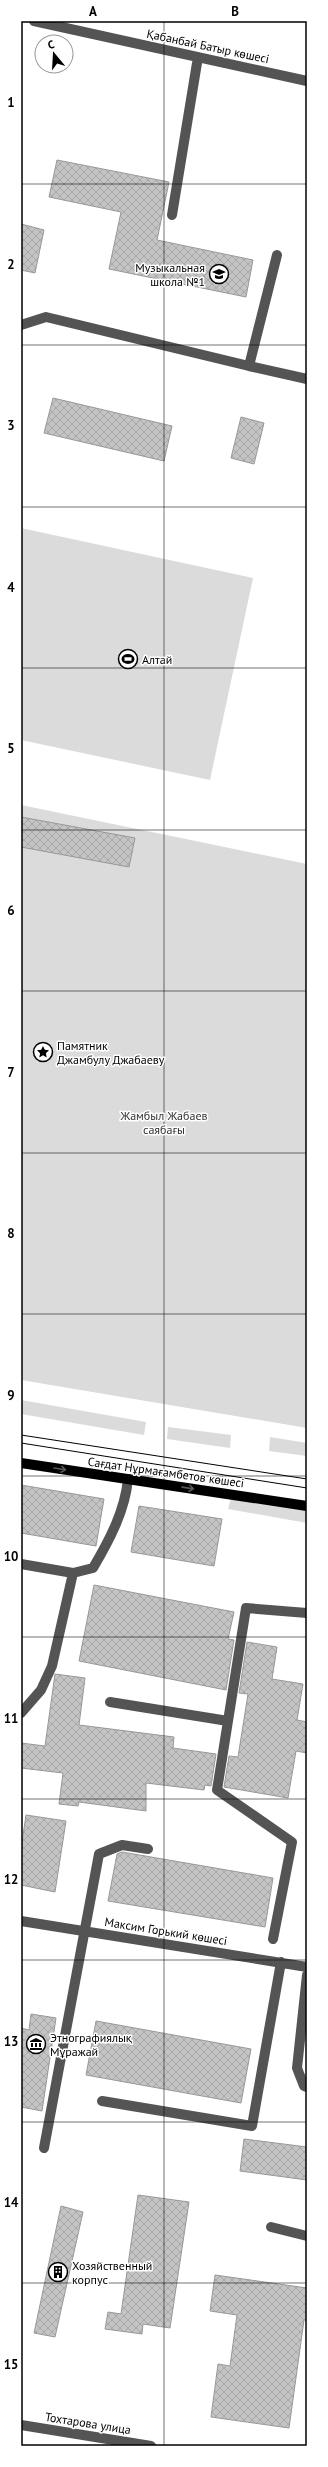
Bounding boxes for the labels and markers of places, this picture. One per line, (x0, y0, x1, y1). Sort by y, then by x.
place label: Музыкальная школа №1 (135, 260, 205, 289)
school or university icon: Музыкальная школа №1 (208, 263, 230, 285)
sports icon: Алтай (117, 648, 139, 670)
place label: Алтай (142, 652, 172, 667)
place label: Памятник Джамбулу Джабаеву (57, 1038, 165, 1067)
place icon: Памятник Джамбулу Джабаеву (32, 1041, 54, 1063)
place label: Этнографиялық Мұражай (50, 2030, 132, 2059)
museum icon: Этнографиялық Мұражай (25, 2033, 47, 2055)
place label: Хозяйственный корпус (72, 2258, 152, 2287)
building icon: Хозяйственный корпус (47, 2261, 69, 2283)

